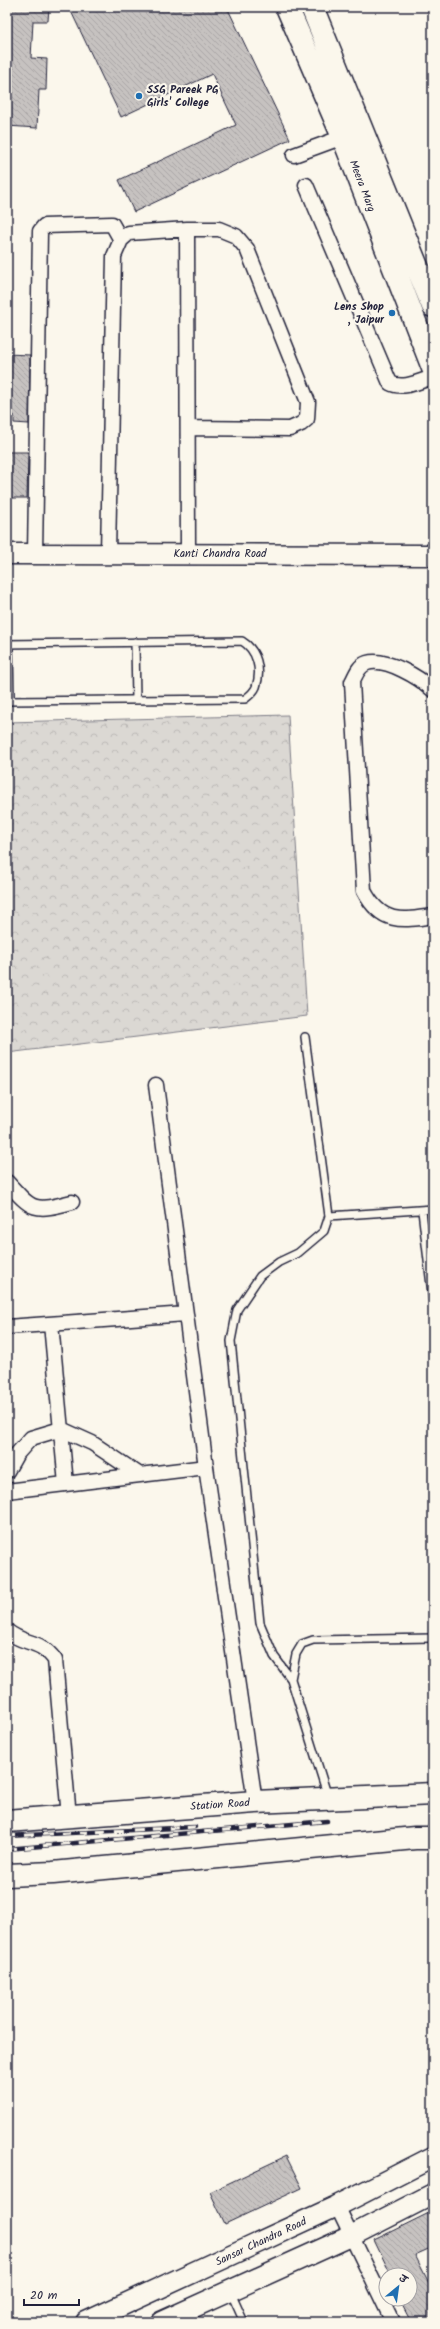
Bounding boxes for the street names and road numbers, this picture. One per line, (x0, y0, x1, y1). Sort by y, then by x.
street label: Meera Marg (344, 157, 380, 215)
street label: Kanti Chandra Road (173, 545, 267, 563)
street label: Station Road (190, 1794, 251, 1816)
street label: Sansar Chandra Road (212, 2213, 310, 2271)

